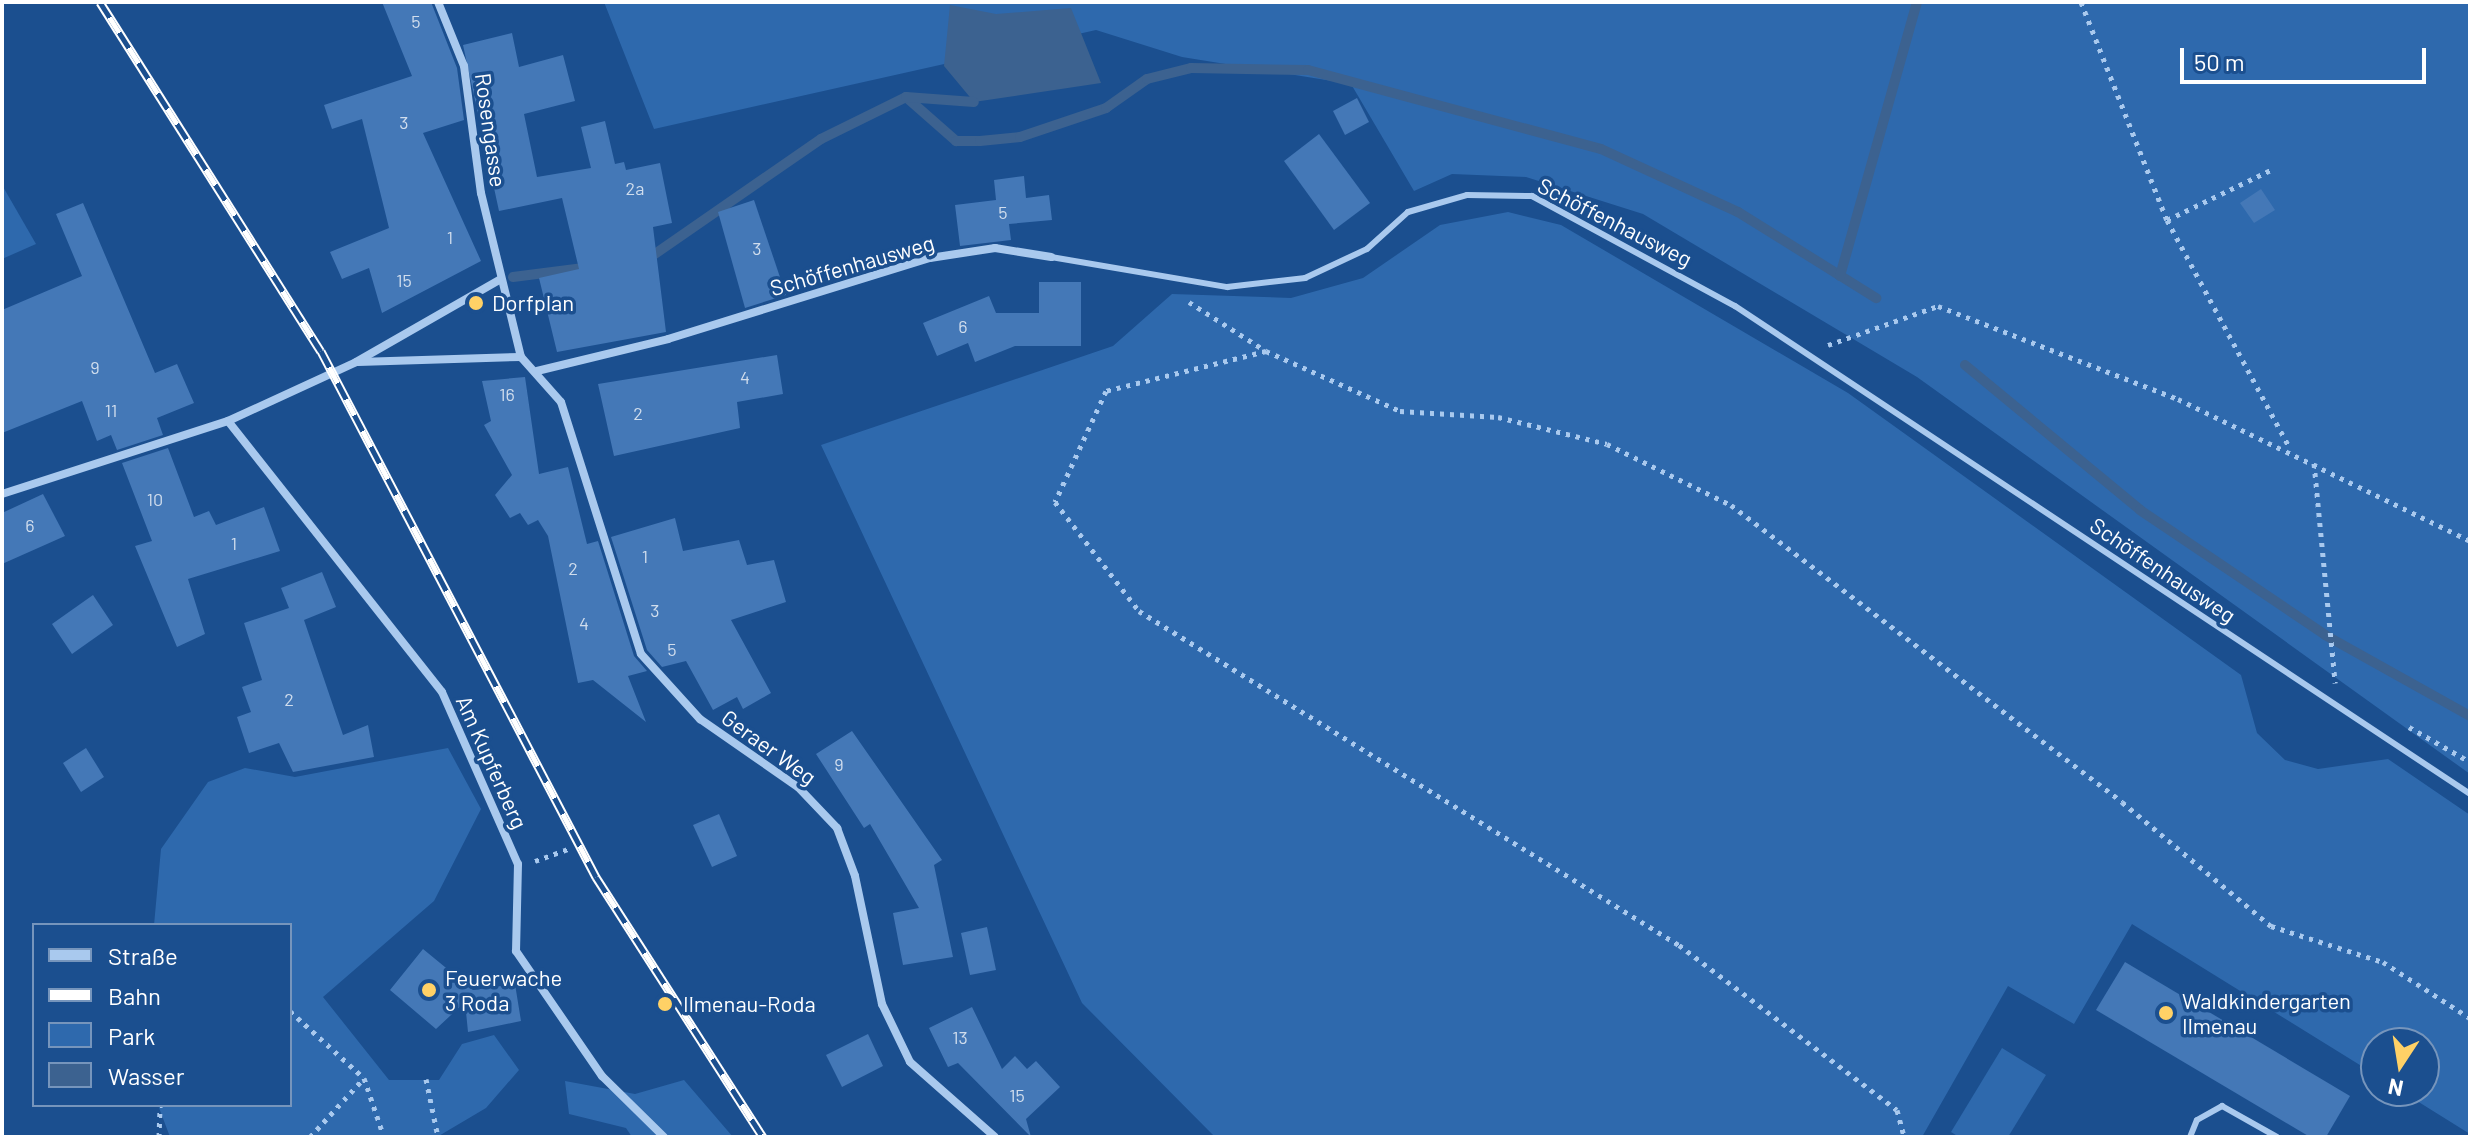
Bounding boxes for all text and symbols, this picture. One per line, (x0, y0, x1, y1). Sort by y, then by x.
house number: 5 (411, 10, 421, 32)
scale bar (2184, 32, 2430, 82)
text: 50 m (2194, 47, 2245, 76)
street label: Rosengasse (470, 71, 512, 189)
house number: 3 (399, 111, 409, 133)
street label: Schöffenhausweg (1533, 172, 1697, 272)
house number: 2a (626, 177, 644, 199)
house number: 5 (998, 201, 1008, 223)
house number: 1 (447, 226, 453, 248)
street label: Schöffenhausweg (767, 229, 937, 301)
house number: 3 (752, 237, 762, 259)
house number: 15 (396, 269, 412, 291)
place label: Dorfplan (492, 290, 574, 316)
marker: Dorfplan (467, 294, 485, 312)
house number: 6 (958, 315, 968, 337)
house number: 9 (90, 356, 100, 378)
house number: 4 (740, 366, 750, 388)
house number: 16 (499, 383, 515, 405)
house number: 11 (105, 399, 117, 421)
house number: 2 (633, 402, 643, 424)
house number: 10 (147, 488, 163, 510)
street label: Schöffenhausweg (2085, 512, 2241, 628)
house number: 6 (25, 514, 35, 536)
house number: 1 (231, 532, 237, 554)
house number: 1 (642, 545, 648, 567)
house number: 2 (568, 557, 578, 579)
house number: 3 (650, 599, 660, 621)
house number: 4 (579, 612, 589, 634)
house number: 5 (667, 638, 677, 660)
house number: 2 (284, 688, 294, 710)
street label: Am Kupferberg (451, 691, 533, 833)
street label: Geraer Weg (717, 704, 821, 790)
house number: 9 (834, 753, 844, 775)
legend (32, 923, 292, 1107)
text: Straße (108, 941, 178, 970)
place label: Feuerwache 3 Roda (445, 964, 562, 1016)
text: Bahn (108, 981, 161, 1010)
marker: Feuerwache 3 Roda (420, 981, 438, 999)
place label: Waldkindergarten Ilmenau (2182, 987, 2351, 1038)
place label: Ilmenau-Roda (683, 991, 816, 1017)
marker: Ilmenau-Roda (654, 993, 676, 1015)
marker: Waldkindergarten Ilmenau (2157, 1004, 2175, 1022)
text: Park (108, 1021, 155, 1050)
house number: 13 (952, 1026, 968, 1048)
north arrow (2360, 1027, 2440, 1107)
text: Wasser (108, 1061, 184, 1090)
text: N (2386, 1074, 2405, 1103)
house number: 15 (1009, 1084, 1025, 1106)

